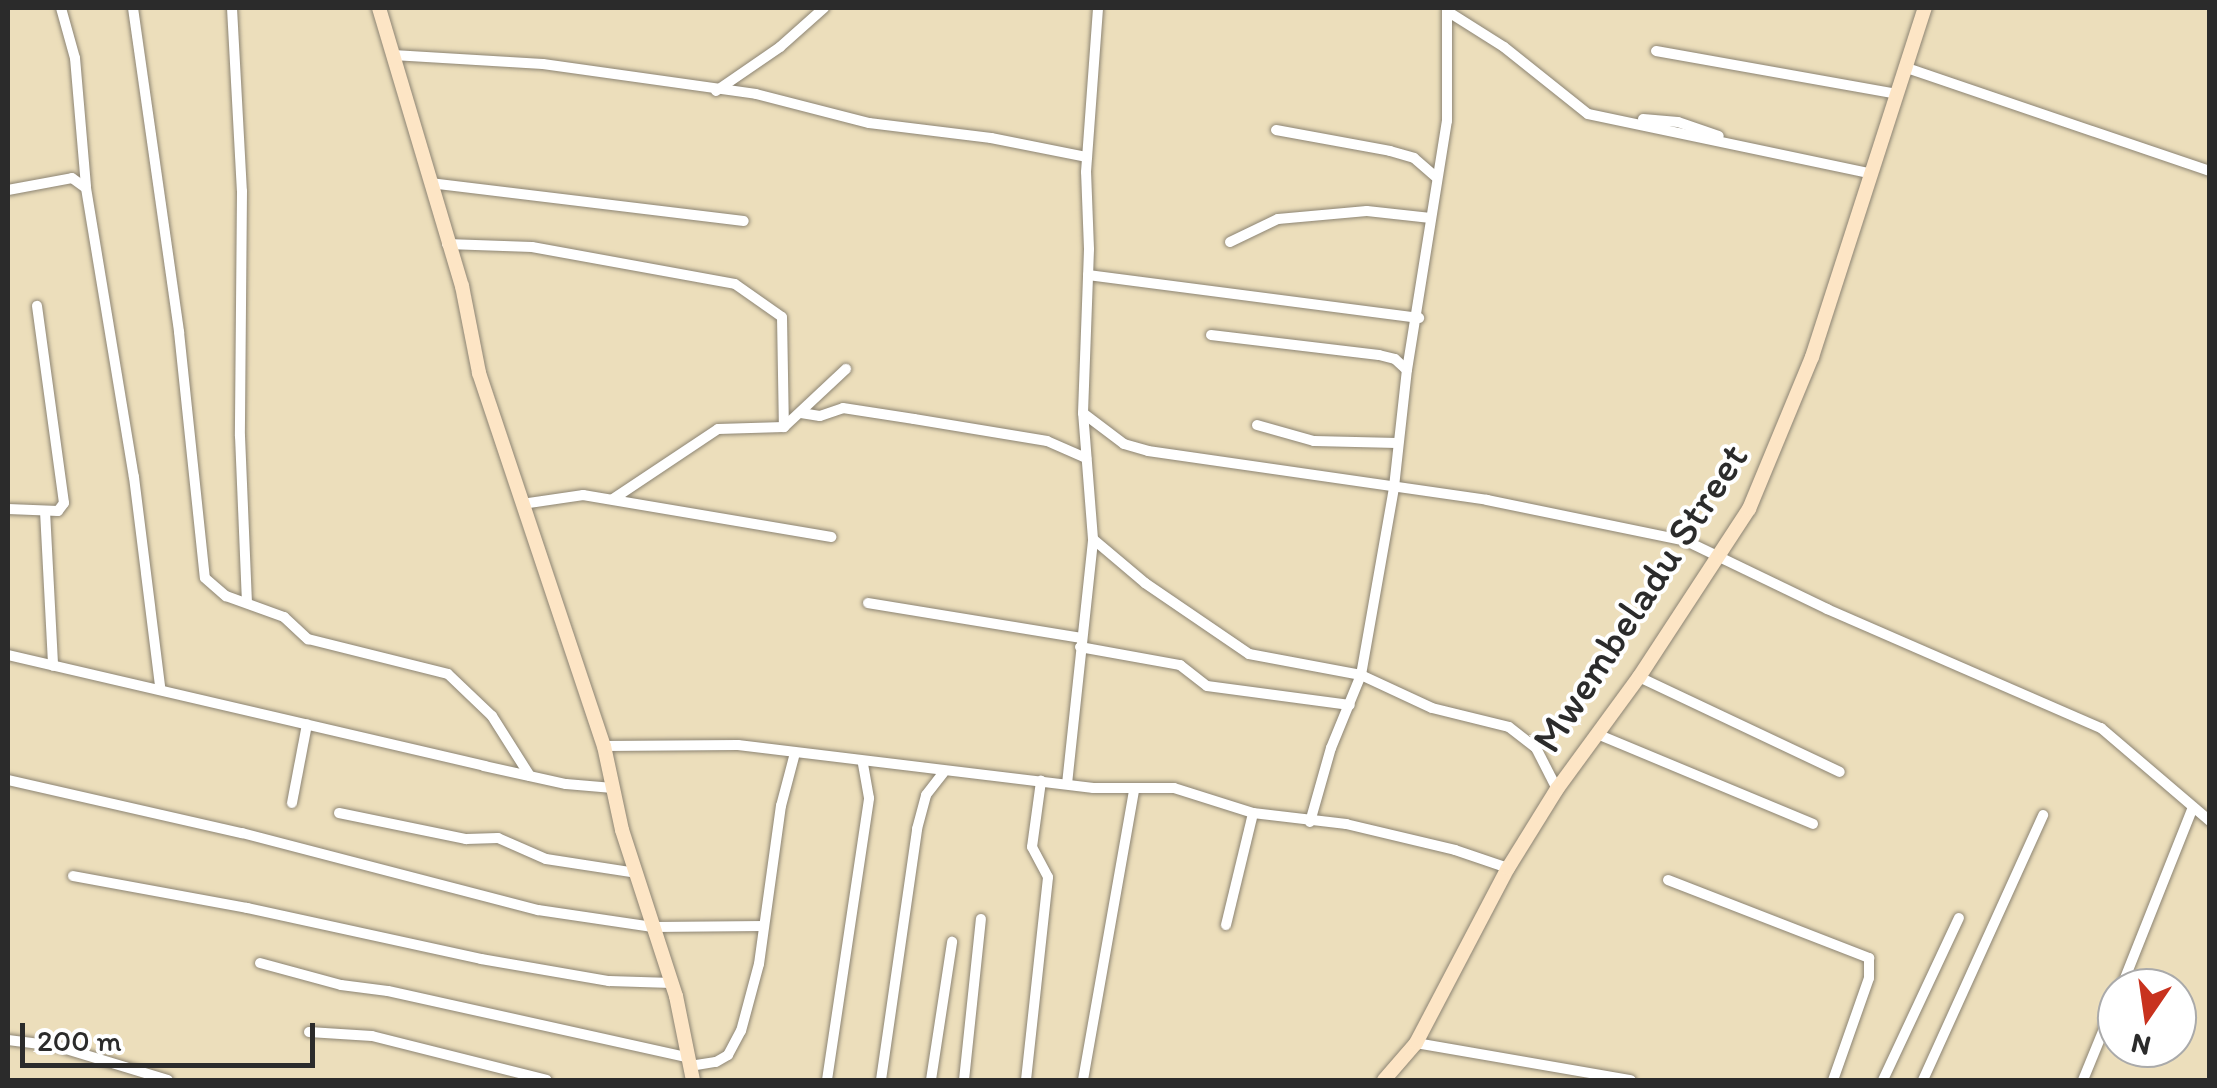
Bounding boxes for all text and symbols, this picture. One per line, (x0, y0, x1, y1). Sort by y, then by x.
street label: Mwembeladu Street (1522, 434, 1758, 762)
north arrow (2097, 968, 2197, 1068)
scale bar (25, 1003, 320, 1065)
text: 200 m (37, 1022, 122, 1059)
text: N (2128, 1027, 2154, 1064)

